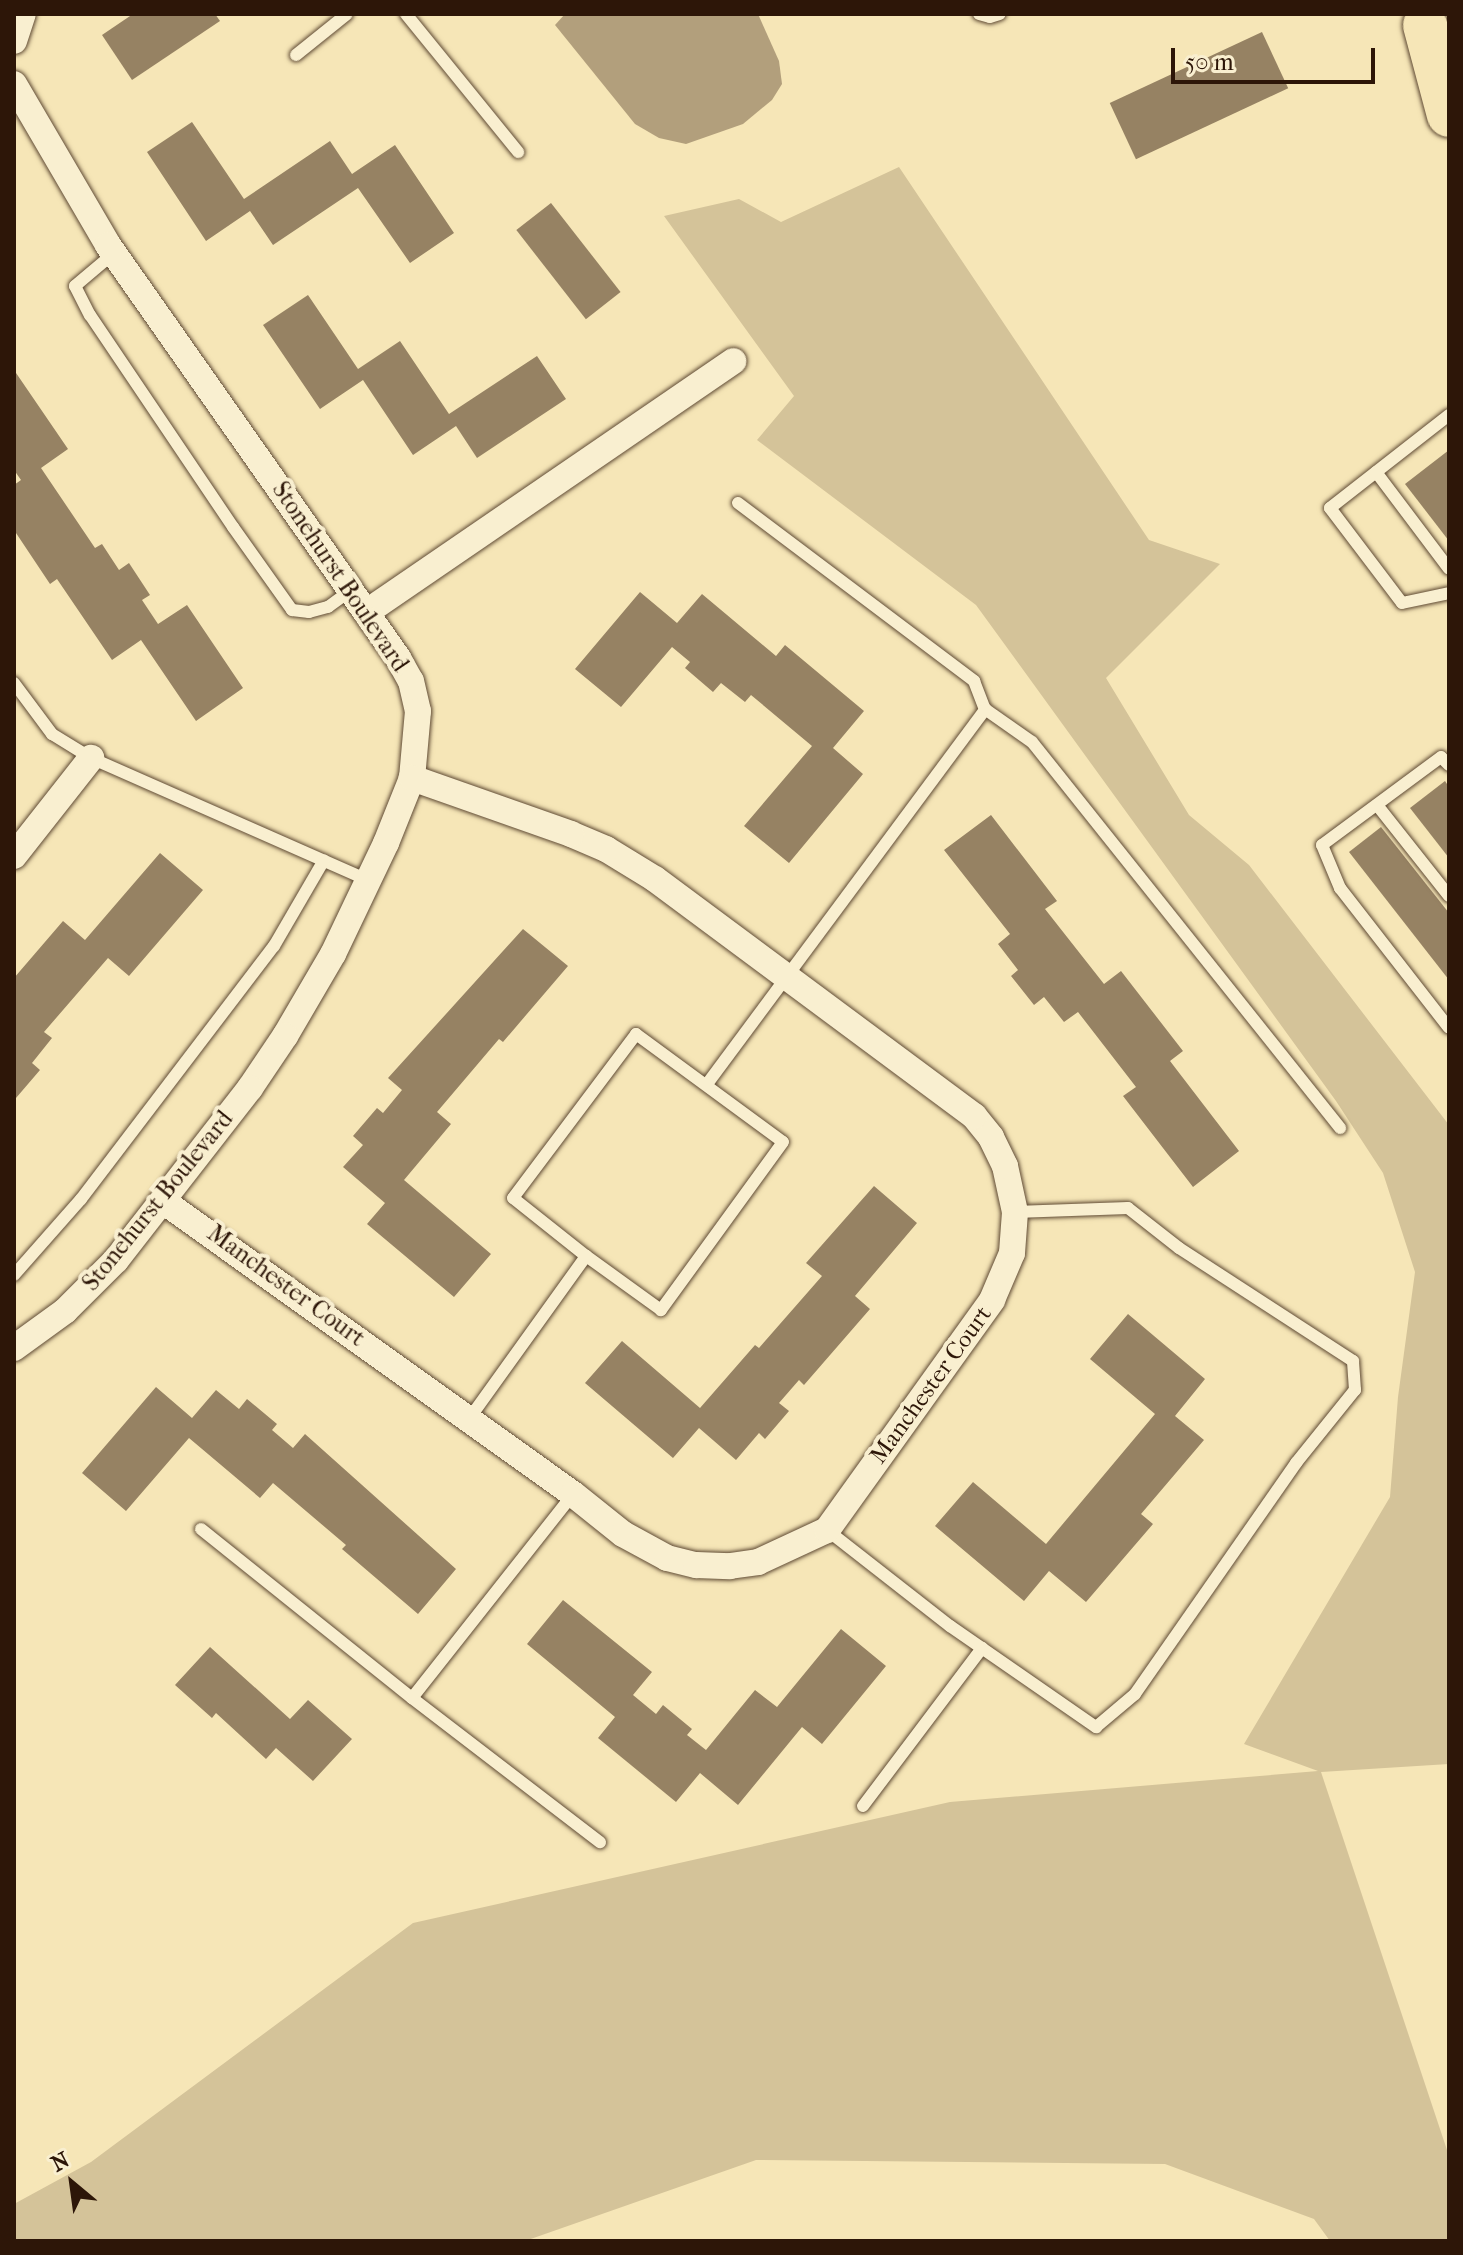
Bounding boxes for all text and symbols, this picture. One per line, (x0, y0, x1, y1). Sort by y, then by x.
scale bar (1175, 32, 1379, 82)
text: 50 m (1185, 48, 1234, 76)
street label: Stonehurst Boulevard (266, 476, 414, 678)
street label: Stonehurst Boulevard (77, 1105, 239, 1297)
street label: Manchester Court (202, 1219, 370, 1353)
street label: Manchester Court (864, 1301, 998, 1469)
north arrow (32, 2143, 112, 2223)
text: N (47, 2147, 74, 2177)

